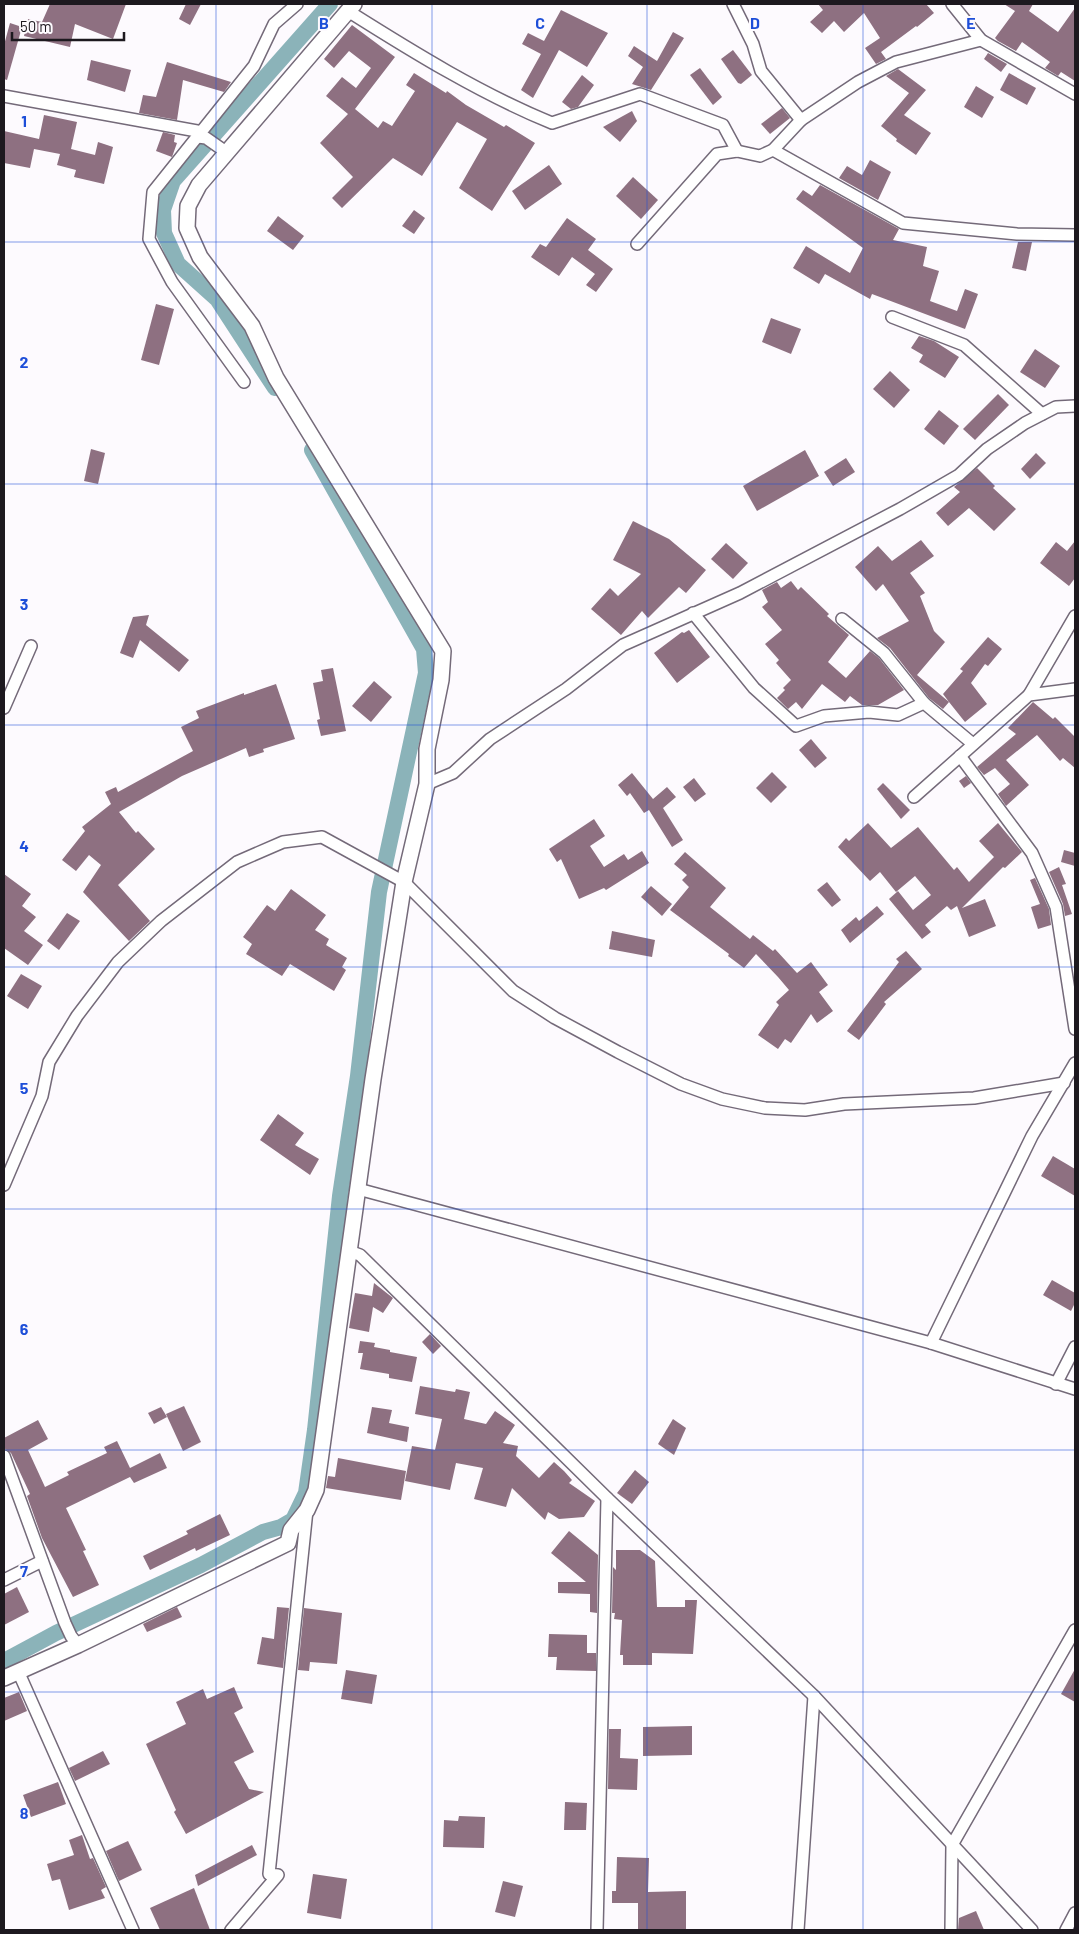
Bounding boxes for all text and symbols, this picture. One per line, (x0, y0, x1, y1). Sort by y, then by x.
scale bar (12, 10, 125, 42)
text: B (319, 13, 329, 32)
text: C (535, 13, 545, 32)
text: D (750, 13, 760, 32)
text: E (966, 13, 976, 32)
text: 50 m (20, 17, 52, 35)
text: 1 (21, 111, 27, 130)
text: 2 (20, 352, 29, 371)
text: 3 (20, 594, 28, 613)
text: 4 (19, 836, 29, 855)
text: 5 (20, 1078, 29, 1097)
text: 6 (20, 1319, 29, 1338)
text: 7 (20, 1561, 28, 1580)
text: 8 (20, 1803, 29, 1822)

